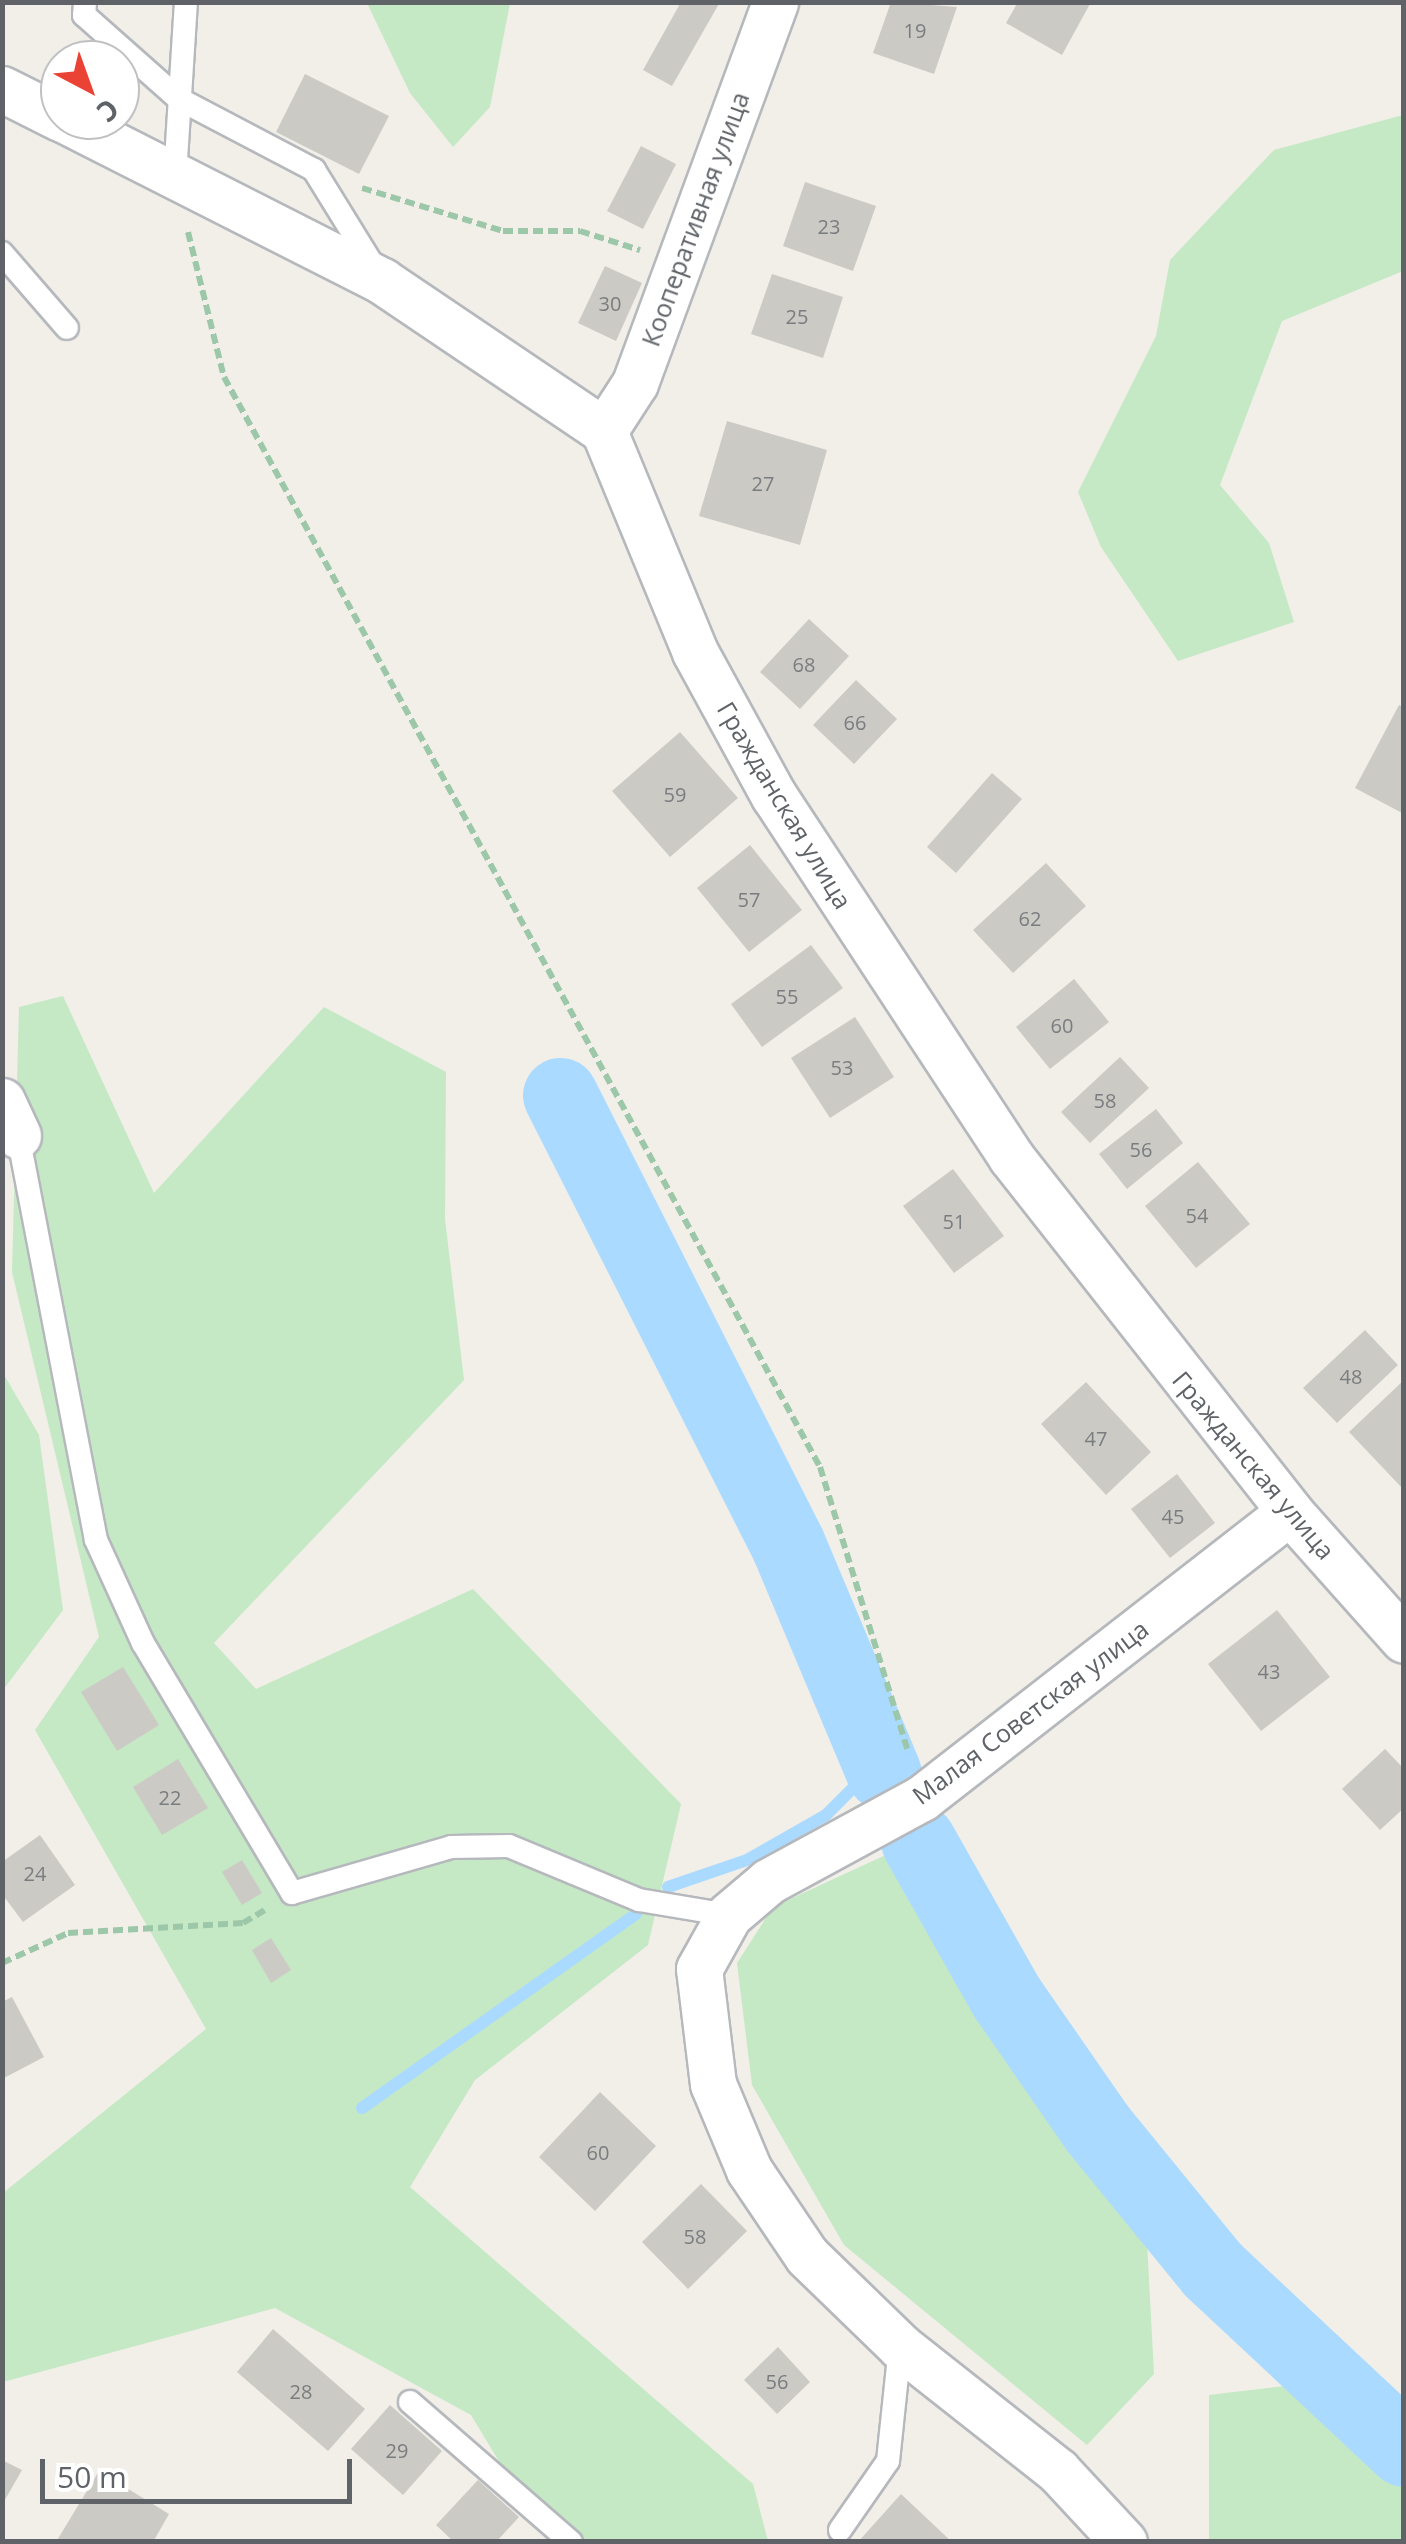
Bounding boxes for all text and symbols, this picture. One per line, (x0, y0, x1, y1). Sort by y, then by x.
house number: 19 (904, 18, 926, 42)
north arrow (40, 40, 140, 140)
street label: Кооперативная улица (635, 88, 755, 350)
text: С (89, 91, 128, 131)
house number: 23 (818, 214, 840, 238)
house number: 30 (599, 291, 621, 315)
house number: 25 (786, 304, 808, 328)
house number: 27 (752, 471, 774, 495)
house number: 68 (793, 652, 815, 676)
street label: Гражданская улица (711, 696, 859, 914)
house number: 66 (844, 710, 866, 734)
house number: 59 (664, 782, 686, 806)
house number: 57 (738, 887, 760, 911)
house number: 62 (1019, 906, 1041, 930)
house number: 55 (776, 984, 798, 1008)
house number: 60 (1051, 1013, 1073, 1037)
house number: 53 (831, 1055, 853, 1079)
house number: 58 (1094, 1088, 1116, 1112)
house number: 56 (1130, 1137, 1152, 1161)
house number: 54 (1186, 1203, 1208, 1227)
house number: 51 (943, 1209, 965, 1233)
house number: 48 (1340, 1364, 1362, 1388)
street label: Гражданская улица (1167, 1365, 1341, 1565)
house number: 47 (1085, 1426, 1107, 1450)
house number: 45 (1162, 1504, 1184, 1528)
street label: Малая Советская улица (906, 1614, 1154, 1810)
house number: 43 (1258, 1659, 1280, 1683)
house number: 22 (159, 1785, 181, 1809)
house number: 24 (24, 1861, 46, 1885)
house number: 60 (587, 2140, 609, 2164)
house number: 58 (684, 2224, 706, 2248)
house number: 56 (766, 2369, 788, 2393)
house number: 28 (290, 2379, 312, 2403)
house number: 29 (386, 2438, 408, 2462)
scale bar (45, 2439, 358, 2501)
text: 50 m (57, 2456, 127, 2497)

